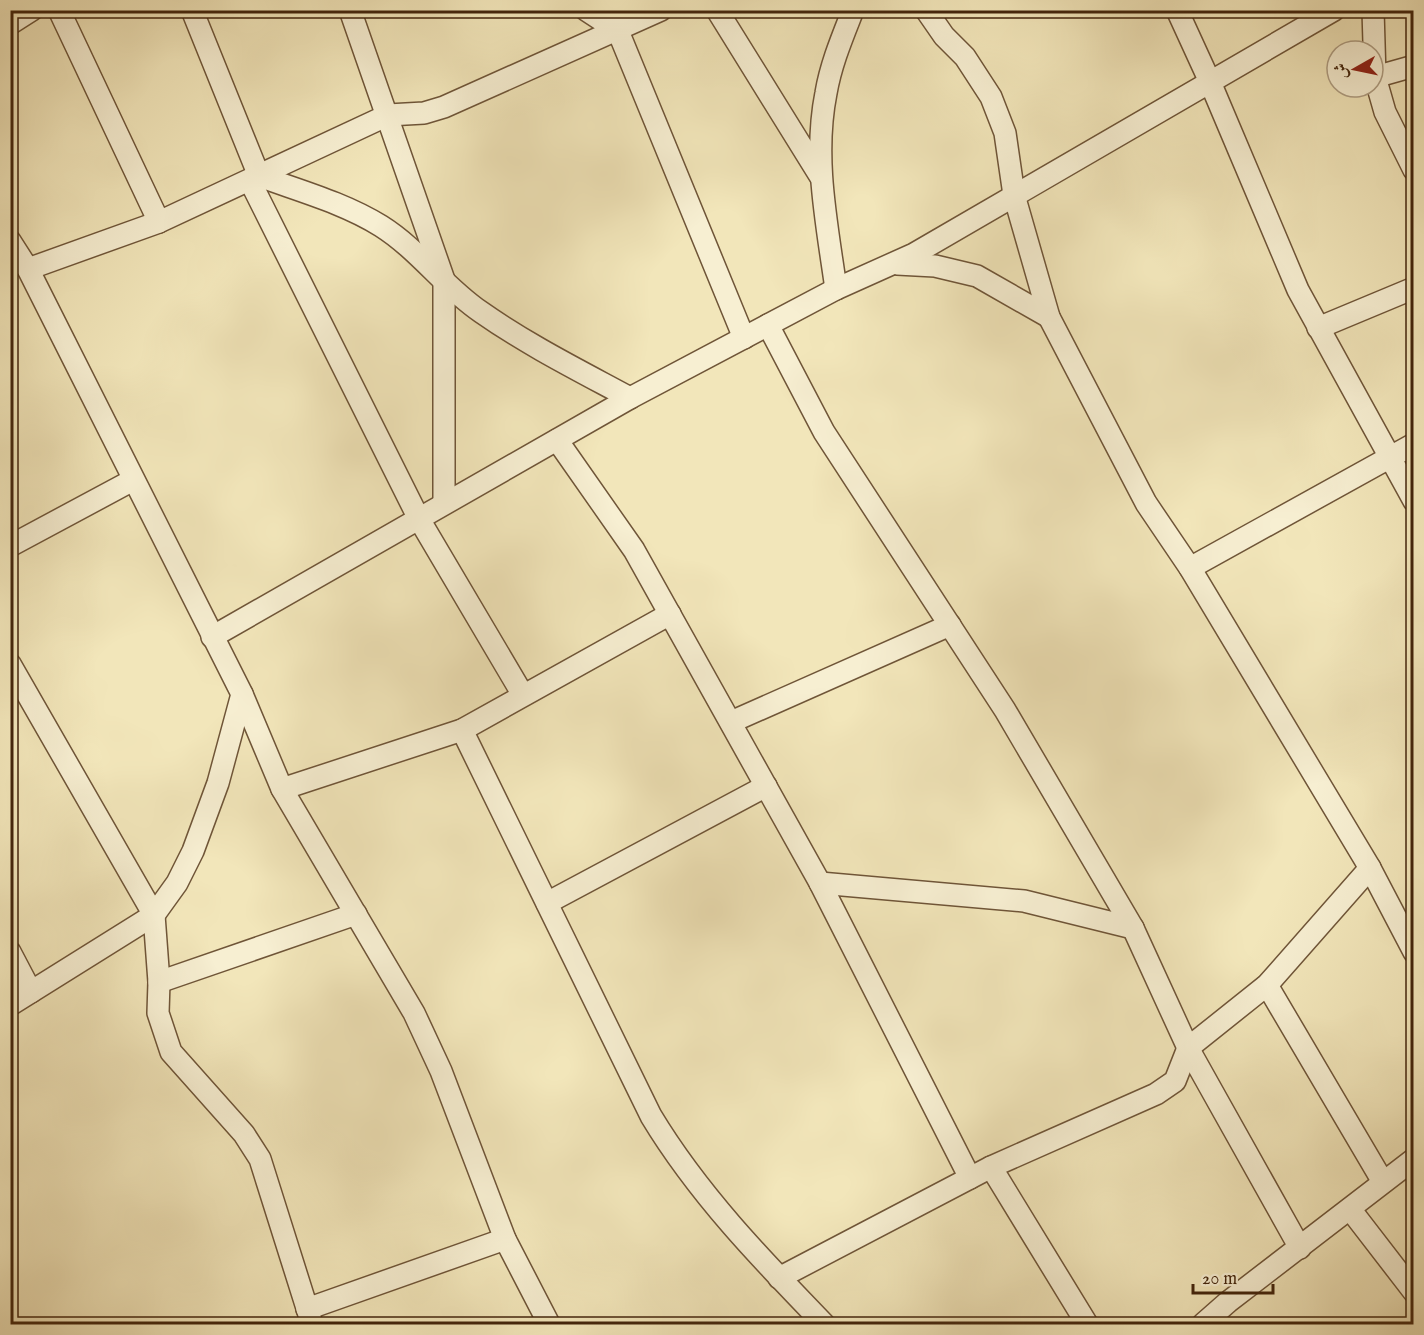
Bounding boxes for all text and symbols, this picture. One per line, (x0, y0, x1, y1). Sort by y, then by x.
north arrow (1325, 39, 1385, 99)
text: ش (1331, 62, 1353, 80)
scale bar (1193, 1257, 1272, 1295)
text: 20 m (1202, 1268, 1237, 1291)

